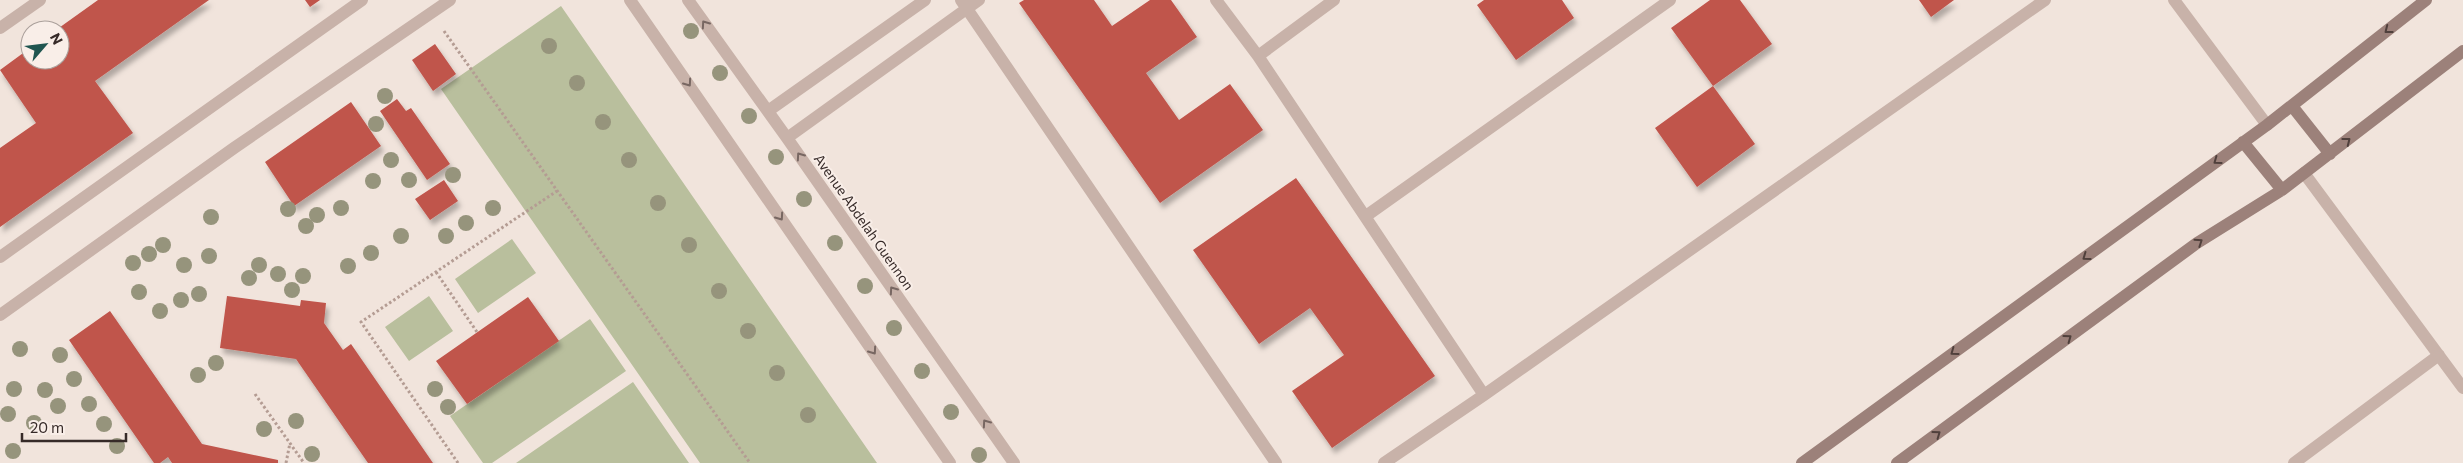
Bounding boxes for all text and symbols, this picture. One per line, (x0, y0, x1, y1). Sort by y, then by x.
north arrow (20, 20, 70, 70)
one-way arrow (702, 21, 711, 30)
one-way arrow (2385, 25, 2394, 33)
text: N (47, 30, 67, 47)
one-way arrow (682, 77, 691, 87)
one-way arrow (2341, 138, 2350, 146)
street label: Avenue Abdelah Guennon (811, 150, 918, 293)
one-way arrow (797, 153, 806, 162)
one-way arrow (2213, 155, 2223, 164)
one-way arrow (774, 211, 783, 221)
one-way arrow (2194, 239, 2203, 249)
one-way arrow (2082, 251, 2092, 260)
one-way arrow (890, 286, 899, 296)
one-way arrow (2062, 335, 2072, 344)
one-way arrow (867, 345, 876, 354)
one-way arrow (1951, 347, 1960, 355)
scale bar (22, 410, 126, 442)
text: 20 m (30, 418, 64, 436)
one-way arrow (983, 419, 992, 429)
one-way arrow (1931, 432, 1940, 440)

